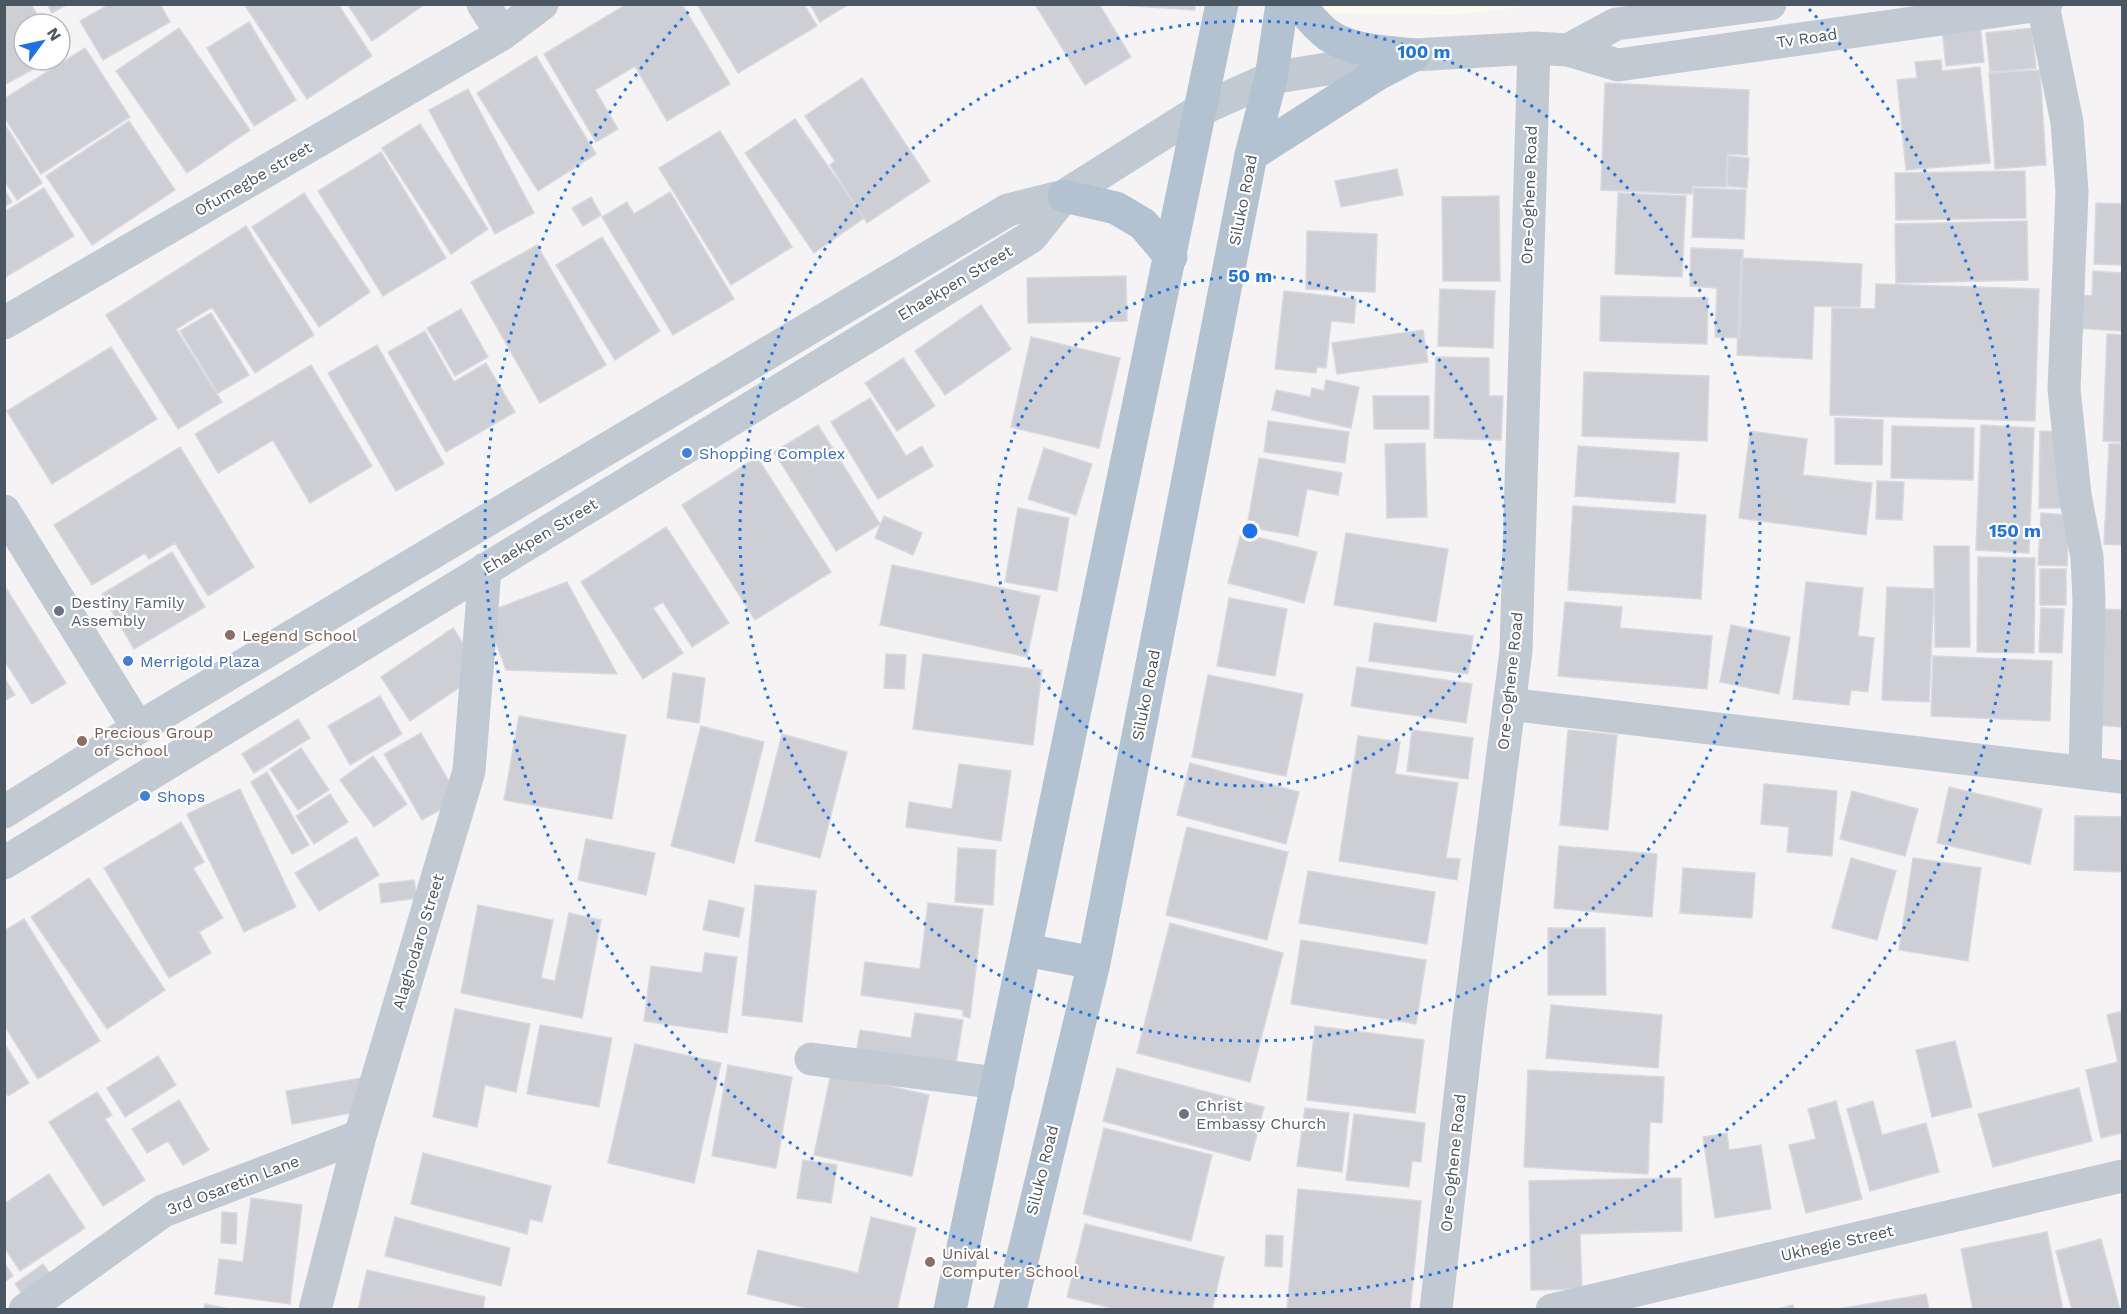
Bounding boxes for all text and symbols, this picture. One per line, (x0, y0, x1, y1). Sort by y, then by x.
north arrow (12, 12, 72, 72)
text: N (43, 24, 65, 44)
street label: Tv Road (1775, 24, 1839, 52)
text: 100 m (1397, 41, 1451, 62)
street label: Ore-Oghene Road (1517, 125, 1541, 265)
street label: Ofumegbe street (191, 138, 315, 220)
street label: Siluko Road (1225, 153, 1261, 247)
street label: Ehaekpen Street (894, 241, 1016, 325)
text: 50 m (1228, 265, 1272, 286)
place label: Shopping Complex (699, 444, 845, 463)
marker: Shopping Complex (680, 446, 694, 460)
street label: Ehaekpen Street (479, 494, 601, 578)
text: 150 m (1989, 520, 2041, 541)
centre of rings (1240, 521, 1260, 541)
place label: Destiny Family Assembly (71, 593, 185, 630)
marker: Destiny Family Assembly (52, 604, 66, 618)
street label: Ore-Oghene Road (1493, 611, 1527, 751)
place label: Legend School (242, 626, 357, 645)
marker: Legend School (223, 628, 237, 642)
street label: Siluko Road (1128, 648, 1164, 742)
place label: Merrigold Plaza (140, 652, 260, 671)
marker: Merrigold Plaza (121, 654, 135, 668)
place label: Precious Group of School (94, 723, 213, 760)
marker: Precious Group of School (75, 734, 89, 748)
place label: Shops (157, 787, 205, 806)
marker: Shops (138, 789, 152, 803)
street label: Alaghodaro Street (388, 871, 448, 1012)
street label: Ore-Oghene Road (1436, 1093, 1470, 1233)
place label: Christ Embassy Church (1196, 1096, 1326, 1133)
marker: Christ Embassy Church (1177, 1107, 1191, 1121)
street label: Siluko Road (1022, 1123, 1062, 1217)
street label: 3rd Osaretin Lane (164, 1151, 302, 1219)
street label: Ukhegie Street (1779, 1221, 1895, 1265)
place label: Unival Computer School (942, 1244, 1079, 1281)
marker: Unival Computer School (923, 1255, 937, 1269)

